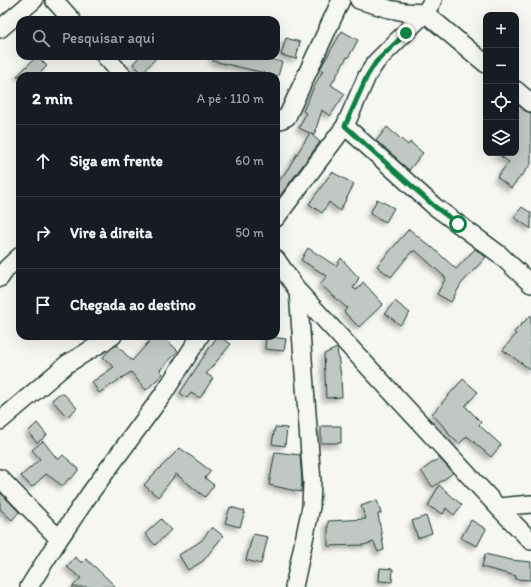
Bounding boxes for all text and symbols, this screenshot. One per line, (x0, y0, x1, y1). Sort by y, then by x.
map controls (483, 12, 519, 156)
button: + (483, 12, 519, 48)
search box (16, 16, 280, 60)
route end (397, 24, 415, 42)
icon: search (30, 27, 52, 49)
text: Pesquisar aqui (62, 29, 155, 47)
button: − (483, 48, 519, 84)
button: locate (483, 84, 519, 120)
text: 2 min (32, 88, 72, 108)
text: A pé · 110 m (197, 91, 264, 106)
button: layers (483, 120, 519, 156)
icon: ahead (32, 150, 54, 172)
text: Siga em frente (70, 152, 163, 170)
text: 60 m (235, 153, 264, 168)
route start (449, 215, 467, 233)
icon: right (32, 222, 54, 244)
text: Vire à direita (70, 224, 153, 242)
text: 50 m (235, 225, 264, 240)
icon: arrive (32, 294, 54, 316)
text: Chegada ao destino (70, 296, 196, 314)

